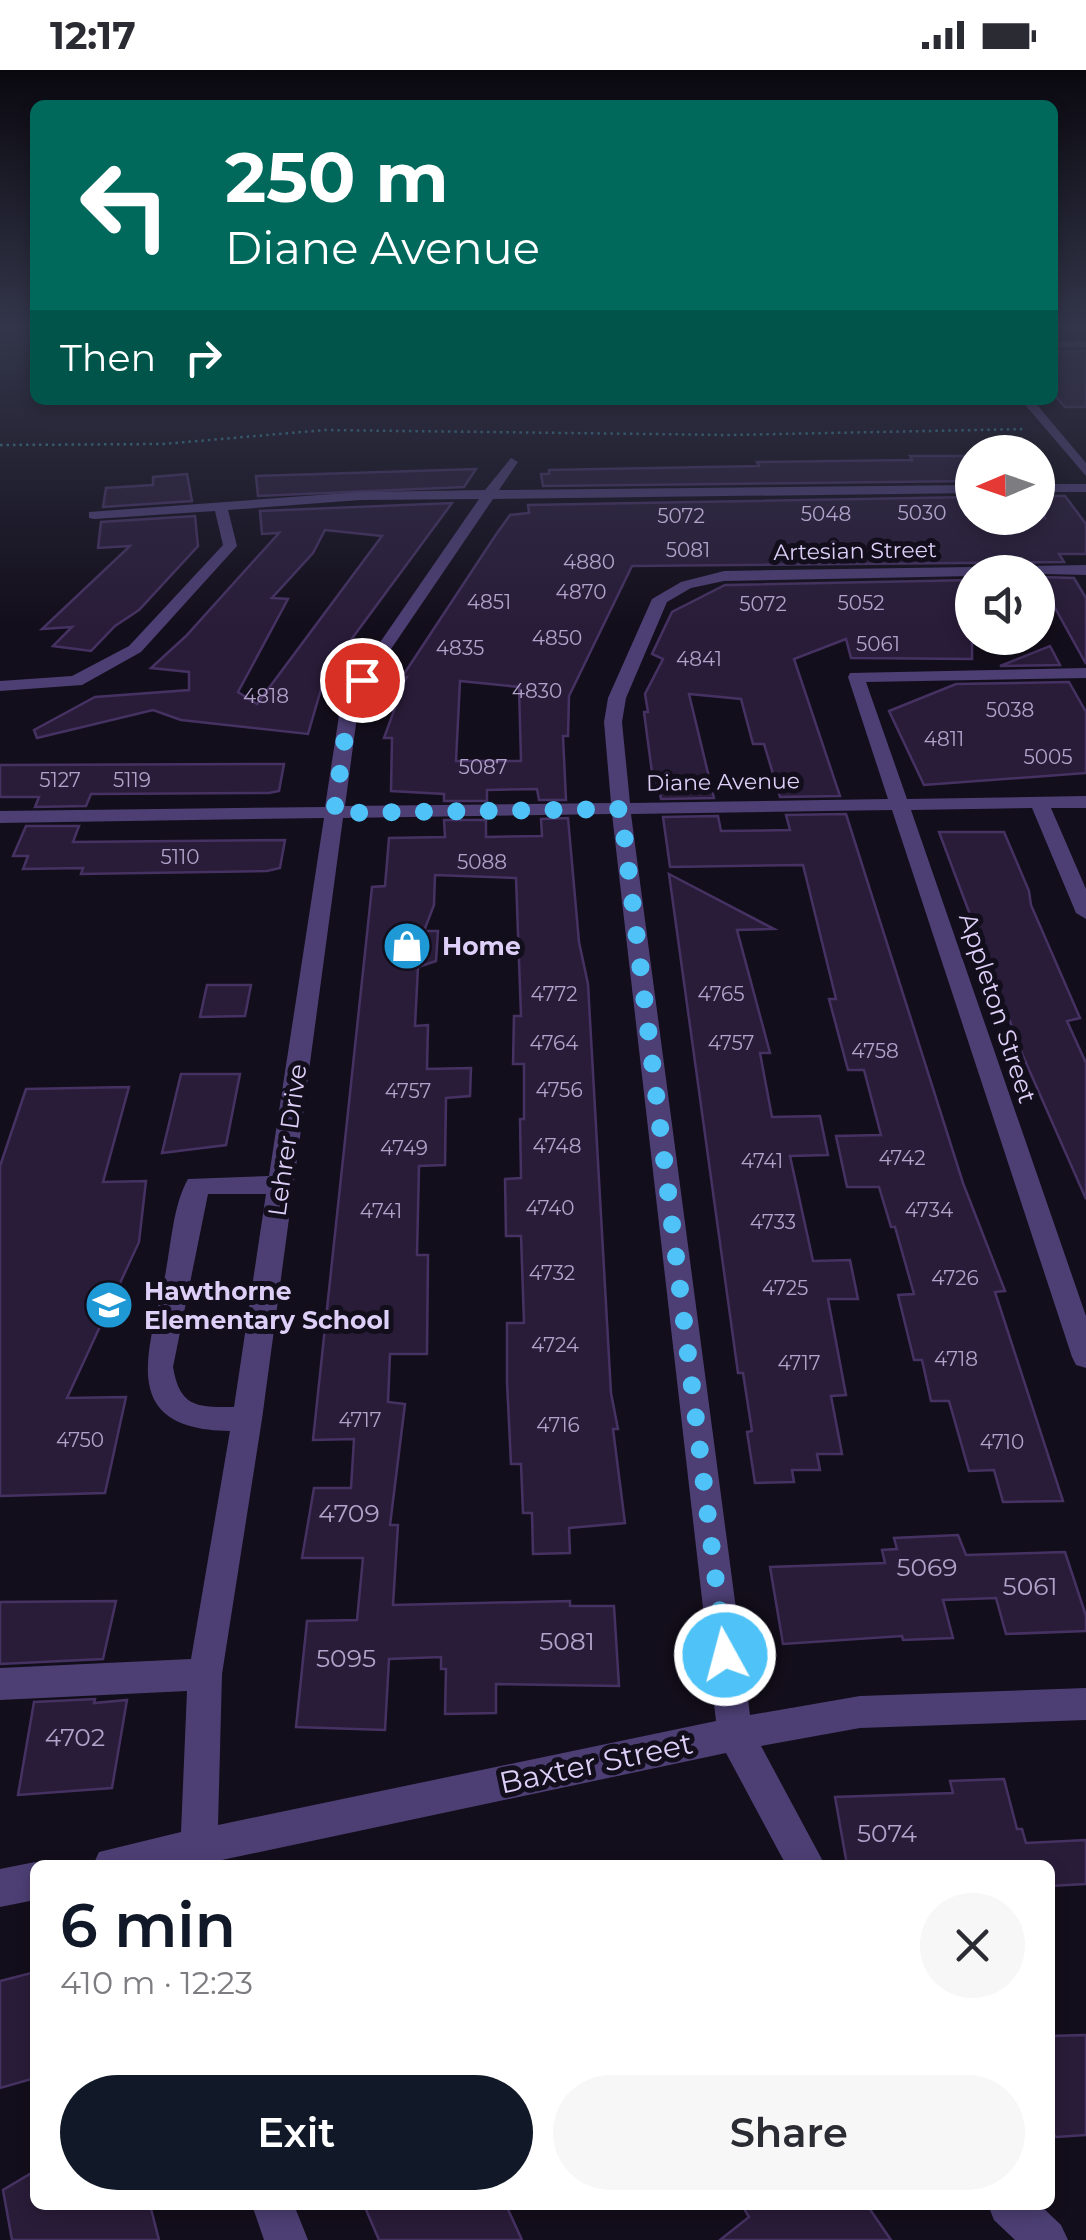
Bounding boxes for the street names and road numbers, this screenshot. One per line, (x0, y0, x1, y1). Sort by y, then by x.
street label: Artesian Street (773, 536, 937, 566)
street label: Diane Avenue (646, 767, 800, 797)
street label: Appleton Street (953, 909, 1043, 1107)
street label: Lehrer Drive (261, 1062, 313, 1218)
street label: Baxter Street (496, 1724, 696, 1802)

